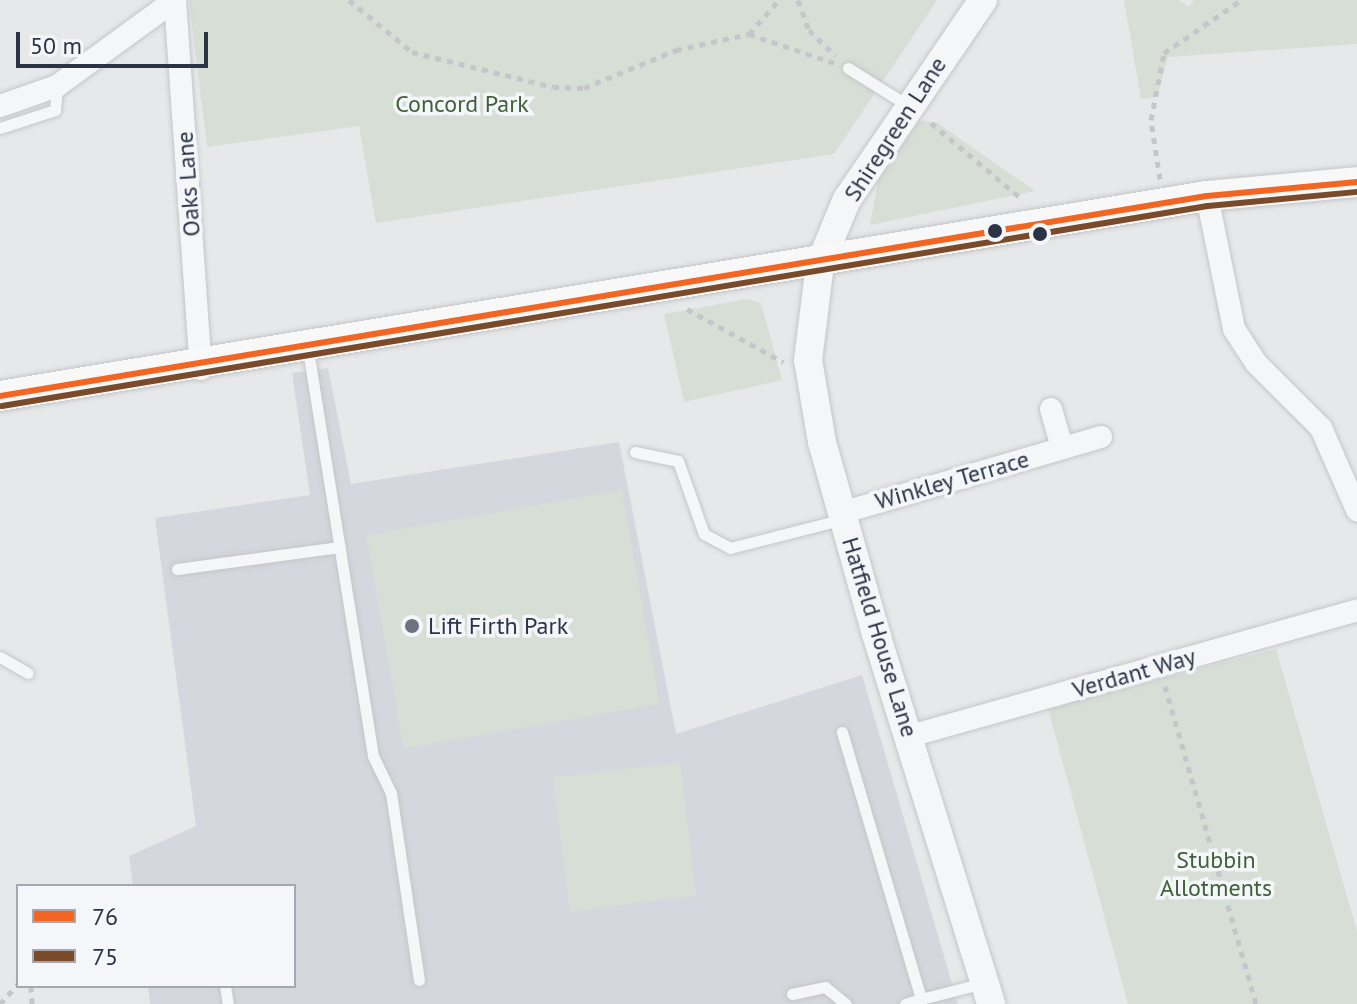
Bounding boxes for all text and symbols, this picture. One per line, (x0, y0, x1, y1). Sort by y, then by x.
scale bar (20, 16, 212, 66)
text: 50 m (30, 30, 82, 61)
street label: Shiregreen Lane (838, 51, 952, 207)
park label: Concord Park (395, 90, 529, 118)
street label: Oaks Lane (170, 130, 206, 238)
unlabelled marker (987, 223, 1003, 239)
unlabelled marker (1032, 226, 1048, 242)
street label: Winkley Terrace (871, 444, 1033, 516)
street label: Hatfield House Lane (836, 534, 924, 740)
place label: Lift Firth Park (428, 612, 568, 640)
marker: Lift Firth Park (403, 617, 421, 635)
street label: Verdant Way (1069, 642, 1199, 704)
park label: Stubbin Allotments (1160, 846, 1272, 902)
legend (16, 884, 296, 988)
text: 76 (92, 901, 118, 932)
text: 75 (92, 941, 118, 972)

